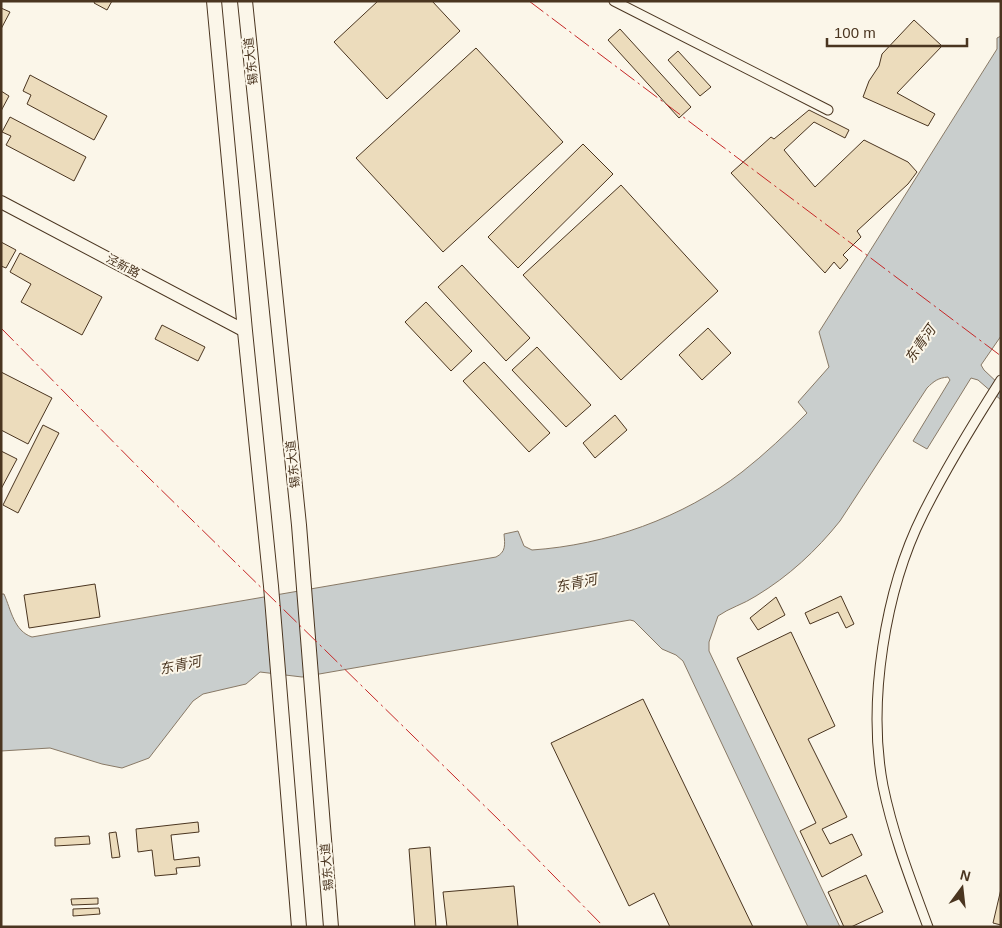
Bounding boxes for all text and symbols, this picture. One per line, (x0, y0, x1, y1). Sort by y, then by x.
scale bar (827, 15, 967, 47)
text: 100 m (834, 24, 876, 41)
street label: 锡东大道 (242, 36, 260, 86)
street label: 泾新路 (104, 251, 142, 281)
water label: 东青河 (901, 320, 940, 366)
street label: 锡东大道 (284, 439, 302, 489)
water label: 东青河 (554, 570, 601, 595)
water label: 东青河 (158, 652, 205, 677)
street label: 锡东大道 (318, 842, 336, 892)
north arrow (937, 863, 987, 913)
text: N (958, 866, 972, 884)

